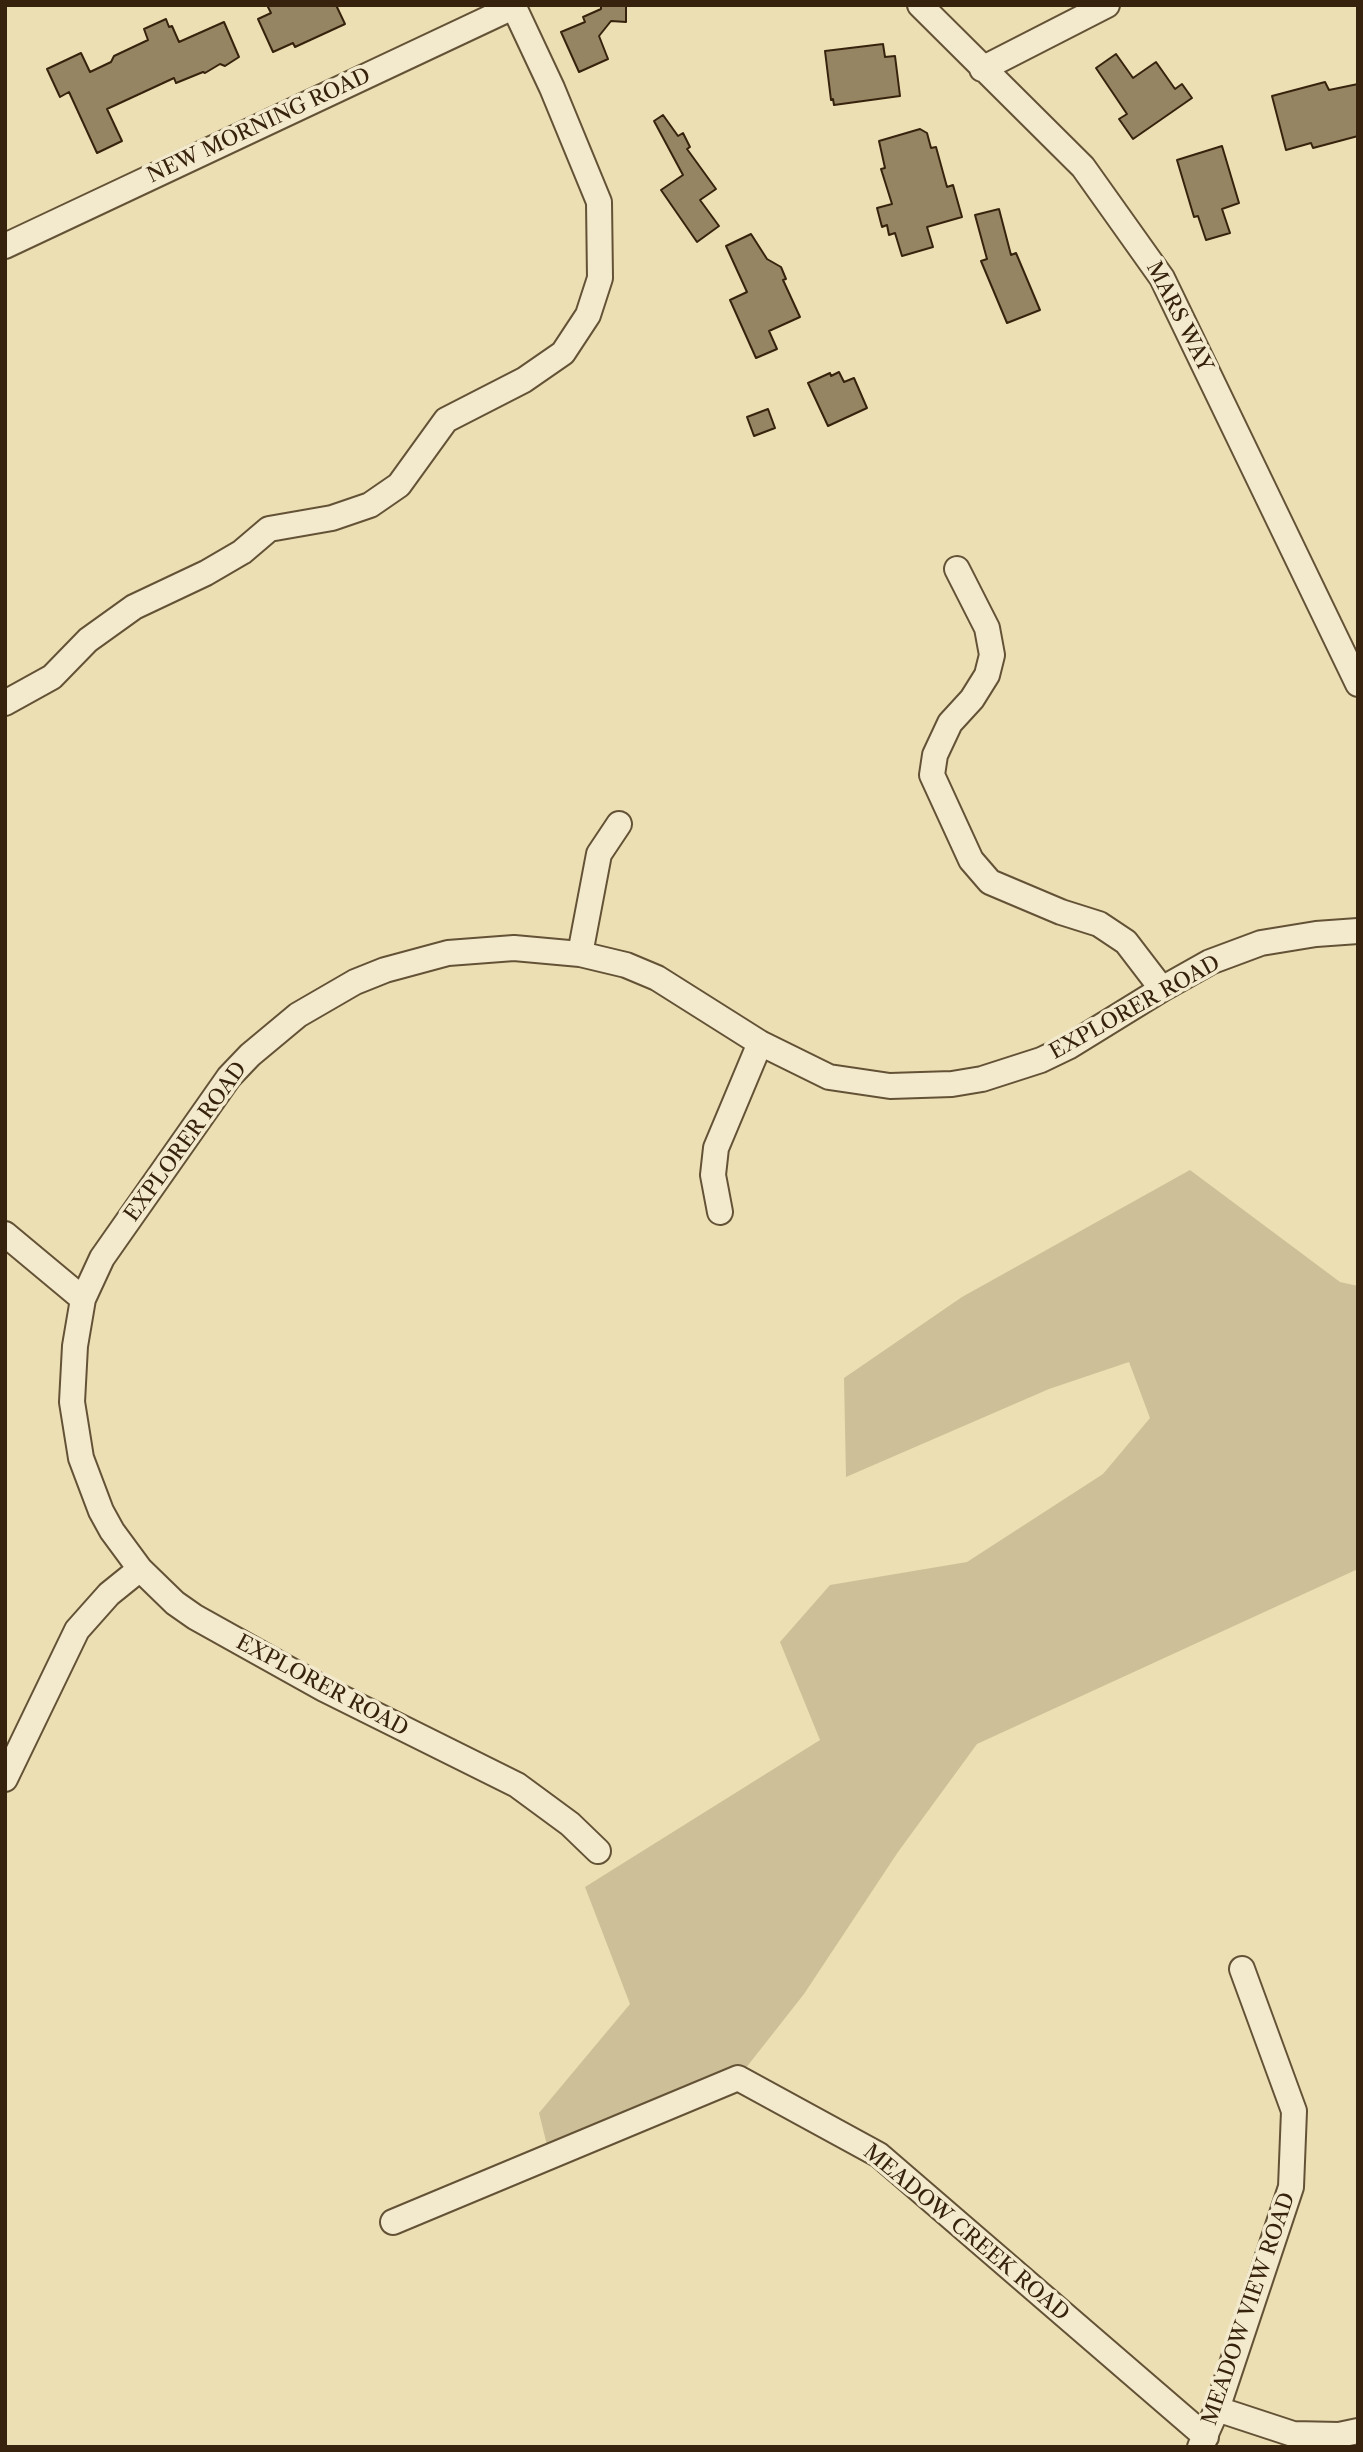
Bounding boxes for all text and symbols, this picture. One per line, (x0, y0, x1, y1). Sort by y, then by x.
street label: NEW MORNING ROAD (143, 63, 375, 189)
street label: MARS WAY (1140, 258, 1218, 376)
street label: EXPLORER ROAD (1045, 951, 1225, 1065)
street label: EXPLORER ROAD (120, 1057, 252, 1227)
street label: EXPLORER ROAD (232, 1630, 412, 1742)
street label: MEADOW CREEK ROAD (858, 2140, 1074, 2326)
street label: MEADOW VIEW ROAD (1197, 2189, 1301, 2429)

